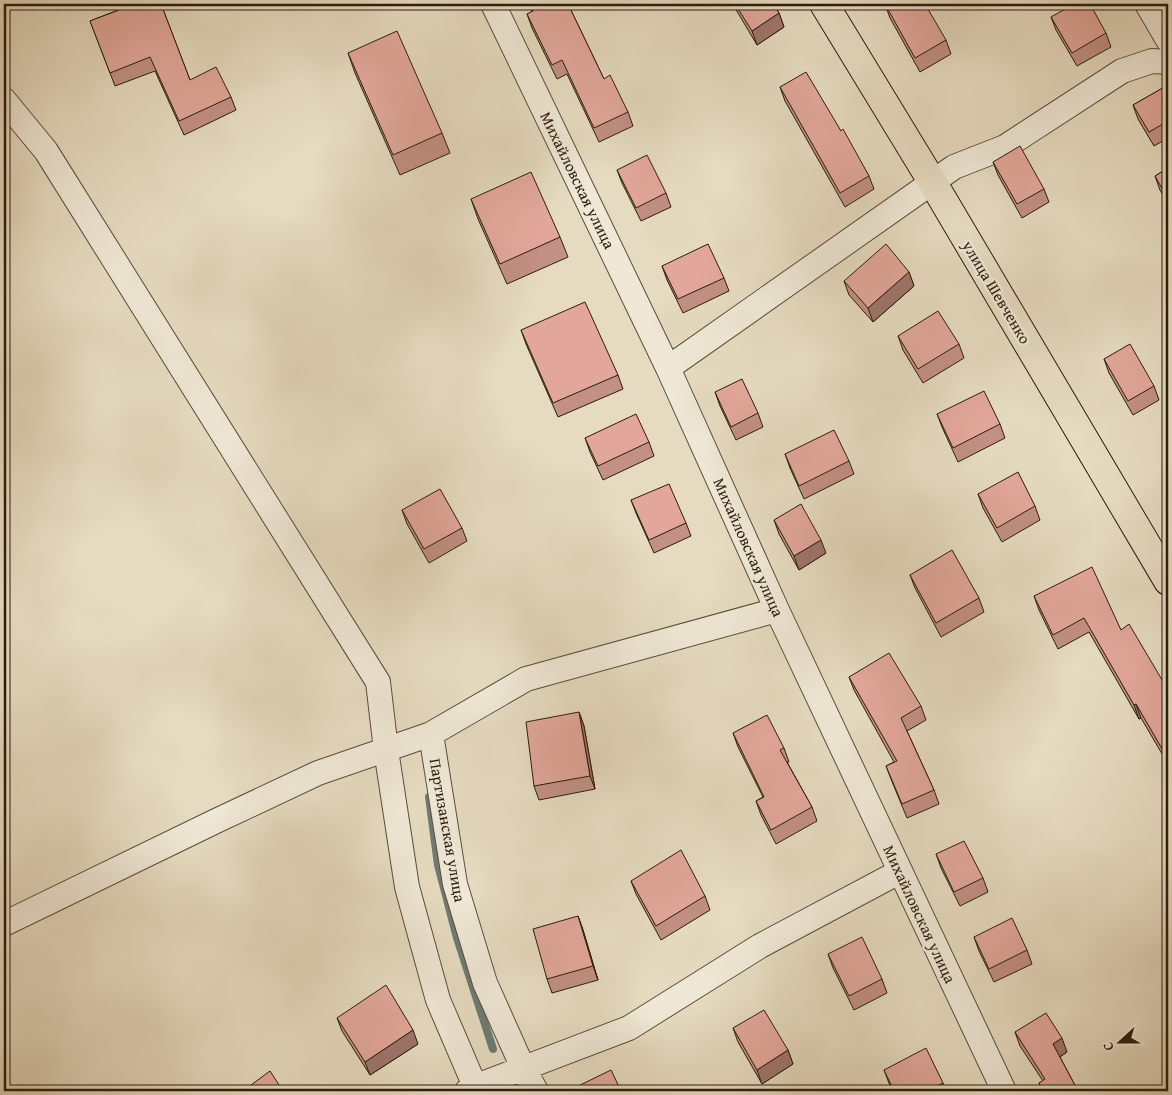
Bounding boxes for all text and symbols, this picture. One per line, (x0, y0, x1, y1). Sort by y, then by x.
street label: Михайловская улица (534, 107, 622, 253)
street label: улица Шевченко (956, 235, 1037, 348)
street label: Михайловская улица (708, 474, 791, 621)
street label: Партизанская улица (424, 756, 473, 904)
street label: Михайловская улица (877, 841, 963, 987)
north arrow (1094, 1018, 1144, 1068)
text: С (1097, 1039, 1119, 1054)

